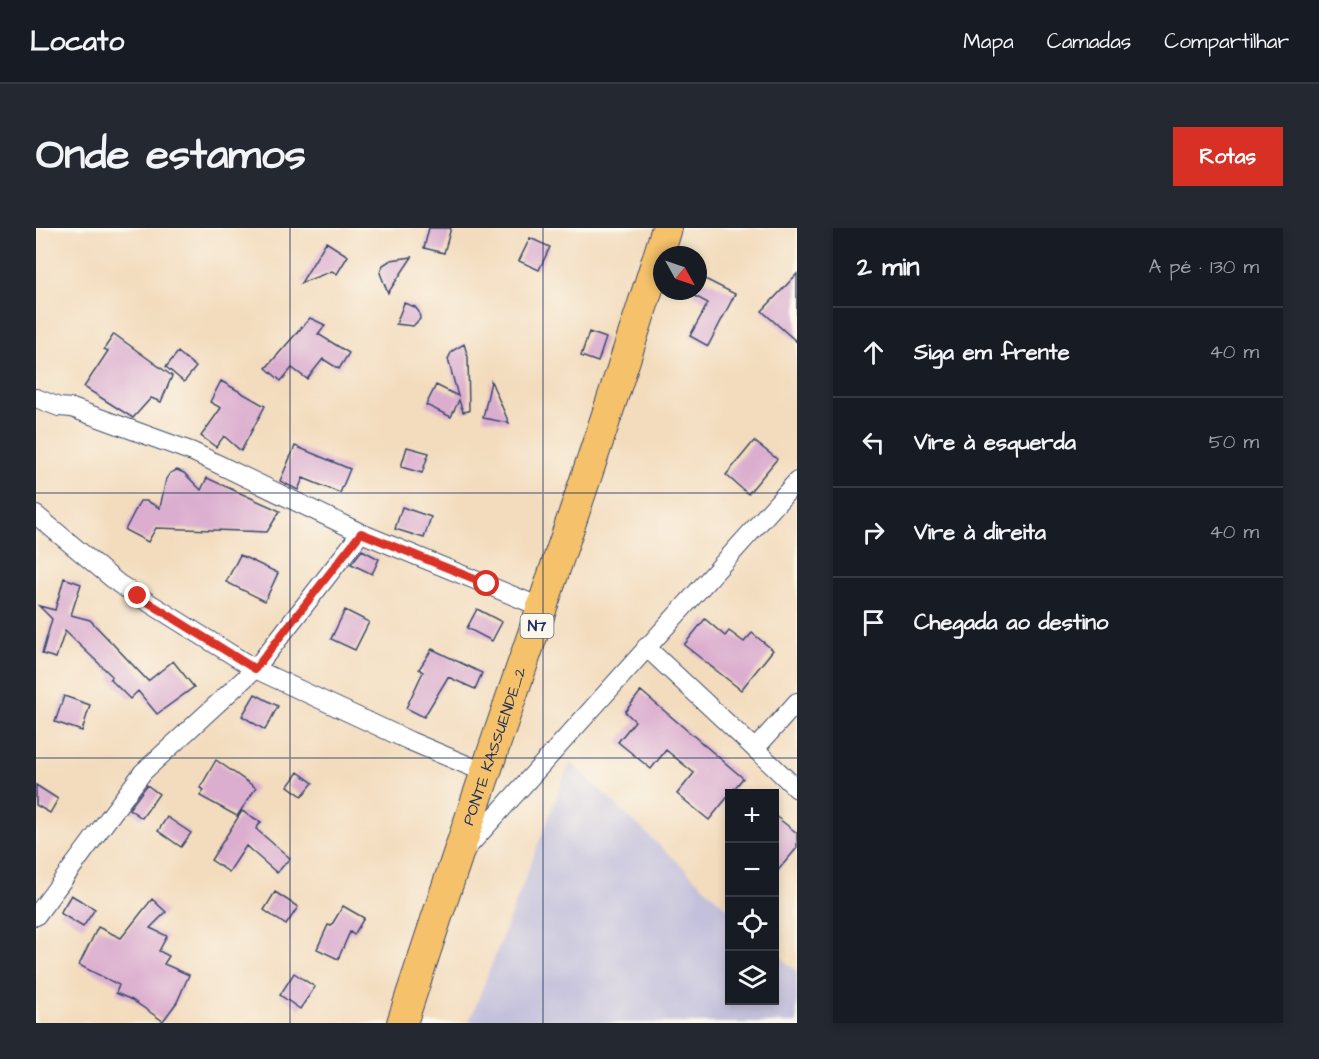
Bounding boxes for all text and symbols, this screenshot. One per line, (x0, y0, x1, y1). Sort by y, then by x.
text: Locato (30, 22, 124, 61)
text: Mapa (963, 27, 1014, 56)
text: Camadas (1047, 27, 1131, 56)
text: Compartilhar (1164, 27, 1289, 56)
text: Onde estamos (36, 127, 306, 185)
button: Rotas (1173, 127, 1283, 186)
north arrow (653, 246, 707, 300)
text: 2 min (857, 249, 919, 285)
text: A pé · 130 m (1148, 253, 1259, 281)
icon: ahead (857, 336, 890, 369)
text: Siga em frente (914, 337, 1070, 368)
text: 40 m (1209, 338, 1259, 366)
icon: left (857, 426, 890, 459)
text: Vire à esquerda (914, 427, 1076, 458)
text: 50 m (1209, 428, 1259, 456)
icon: right (857, 516, 890, 549)
text: Vire à direita (914, 517, 1046, 548)
text: 40 m (1209, 518, 1259, 546)
route start (473, 570, 499, 596)
route end (124, 582, 150, 608)
icon: arrive (857, 606, 890, 639)
text: Chegada ao destino (914, 607, 1108, 638)
road number: N7 (520, 614, 554, 638)
street label: PONTE KASSUENDE_2 (457, 664, 532, 828)
map controls (725, 789, 779, 1005)
button: + (725, 789, 779, 843)
button: − (725, 843, 779, 897)
button: locate (725, 897, 779, 951)
button: layers (725, 951, 779, 1005)

